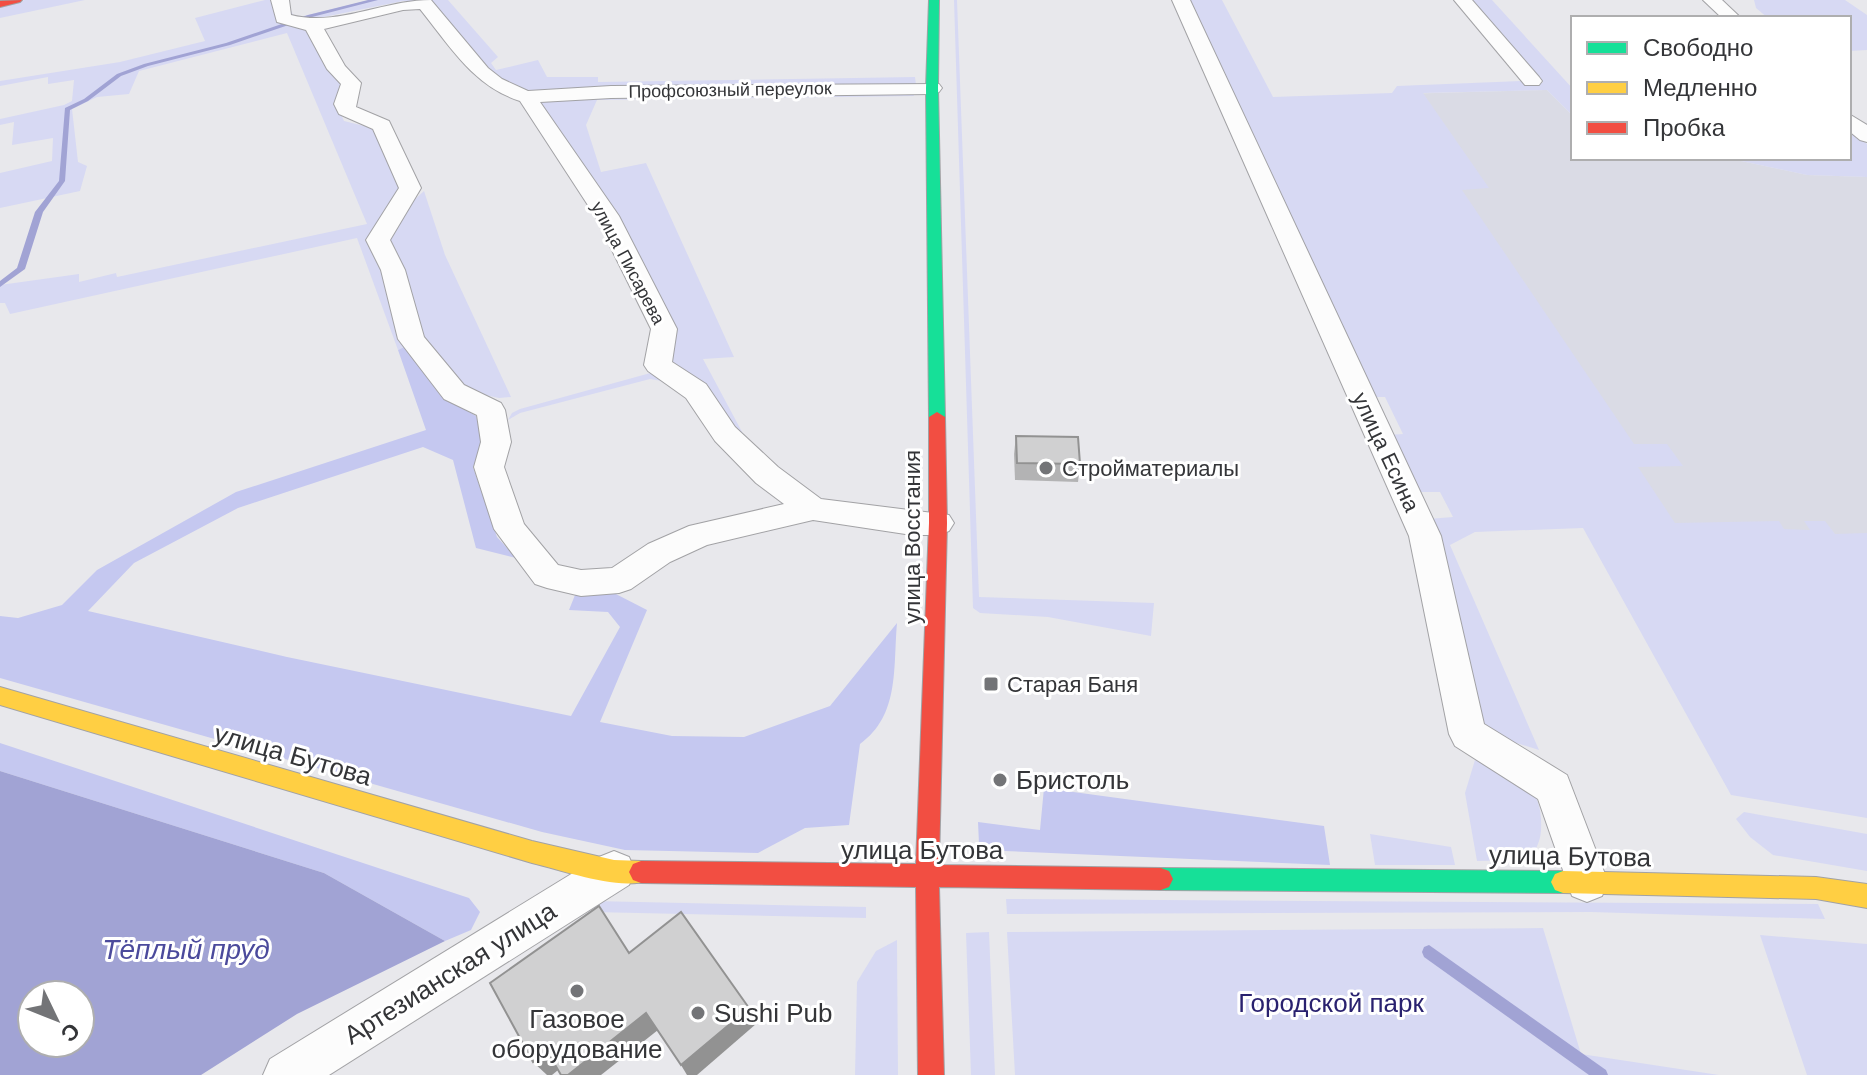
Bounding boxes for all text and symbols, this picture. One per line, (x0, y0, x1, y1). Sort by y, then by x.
legend (1571, 16, 1851, 160)
text: Свободно (1643, 34, 1753, 61)
text: Медленно (1643, 74, 1757, 101)
street label: Профсоюзный переулок (628, 78, 832, 102)
text: Пробка (1643, 114, 1726, 141)
street label: улица Писарева (587, 198, 669, 329)
street label: улица Есина (1347, 388, 1425, 516)
street label: улица Восстания (900, 450, 925, 624)
place label: Стройматериалы (1062, 456, 1239, 481)
marker: Стройматериалы (1037, 459, 1055, 477)
place label: Старая Баня (1007, 672, 1138, 697)
marker: Старая Баня (982, 675, 1000, 693)
street label: улица Бутова (211, 718, 376, 792)
place label: Бристоль (1016, 765, 1129, 795)
marker: Бристоль (991, 771, 1009, 789)
street label: улица Бутова (841, 835, 1004, 865)
street label: улица Бутова (1489, 840, 1652, 872)
street label: Артезианская улица (339, 895, 562, 1050)
water label: Тёплый пруд (102, 934, 270, 965)
north arrow (16, 979, 96, 1059)
marker: Газовое оборудование (568, 982, 586, 1000)
park label: Городской парк (1238, 988, 1424, 1018)
place label: Sushi Pub (714, 998, 833, 1028)
place label: Газовое оборудование (491, 1004, 663, 1064)
marker: Sushi Pub (689, 1004, 707, 1022)
text: С (56, 1018, 85, 1047)

